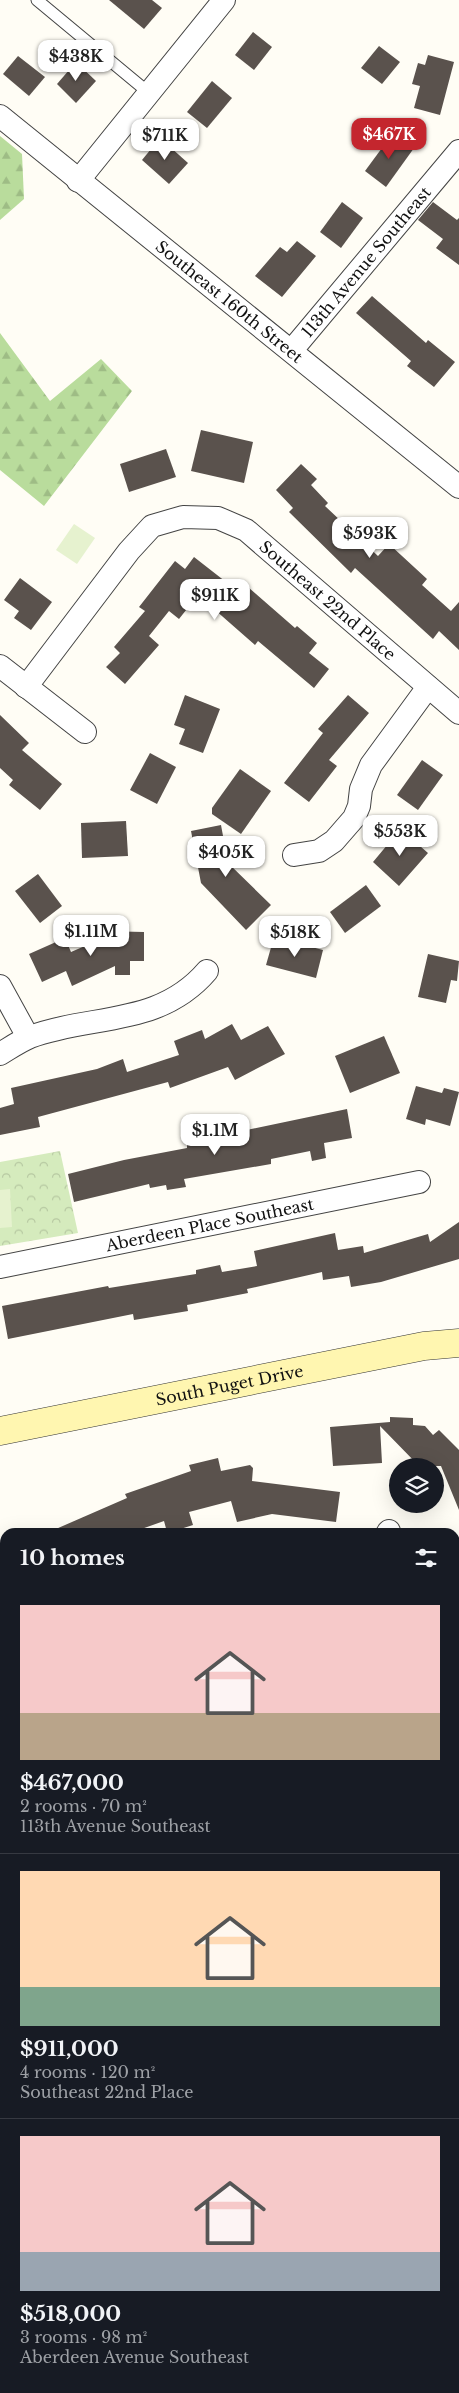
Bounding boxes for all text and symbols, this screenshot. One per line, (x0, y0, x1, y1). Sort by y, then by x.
pin: $438K (41, 39, 111, 82)
text: $438K (49, 46, 103, 66)
pin: $467K (354, 118, 424, 160)
pin: $711K (130, 119, 200, 161)
text: $467K (362, 124, 416, 144)
text: $711K (142, 125, 188, 145)
street label: 113th Avenue Southeast (297, 182, 435, 341)
street label: Southeast 160th Street (152, 236, 307, 367)
pin: $593K (335, 516, 405, 559)
text: $593K (343, 523, 397, 543)
street label: Southeast 22nd Place (255, 536, 400, 664)
pin: $911K (180, 578, 250, 621)
text: $911K (191, 585, 239, 605)
pin: $553K (365, 814, 435, 857)
text: $553K (374, 821, 426, 841)
pin: $405K (191, 836, 261, 878)
text: $405K (198, 842, 254, 862)
pin: $1.11M (50, 914, 132, 957)
pin: $518K (260, 916, 330, 958)
text: $1.11M (64, 921, 118, 941)
text: $518K (270, 922, 320, 942)
pin: $1.1M (180, 1114, 250, 1156)
text: $1.1M (192, 1120, 238, 1140)
street label: Aberdeen Place Southeast (103, 1194, 315, 1255)
street label: South Puget Drive (154, 1360, 305, 1410)
map controls (389, 1458, 444, 1513)
button: layers (389, 1458, 444, 1513)
icon: filters (412, 1544, 440, 1572)
text: 10 homes (20, 1545, 125, 1571)
icon: home (185, 1638, 275, 1728)
text: $467,000 (20, 1770, 124, 1796)
text: 2 rooms · 70 m² (20, 1796, 147, 1816)
text: 113th Avenue Southeast (20, 1816, 211, 1836)
icon: home (185, 1903, 275, 1993)
text: $911,000 (20, 2036, 119, 2062)
text: 4 rooms · 120 m² (20, 2062, 155, 2082)
text: Southeast 22nd Place (20, 2082, 193, 2102)
icon: home (185, 2168, 275, 2258)
text: $518,000 (20, 2301, 121, 2327)
text: 3 rooms · 98 m² (20, 2327, 147, 2347)
text: Aberdeen Avenue Southeast (20, 2347, 249, 2367)

